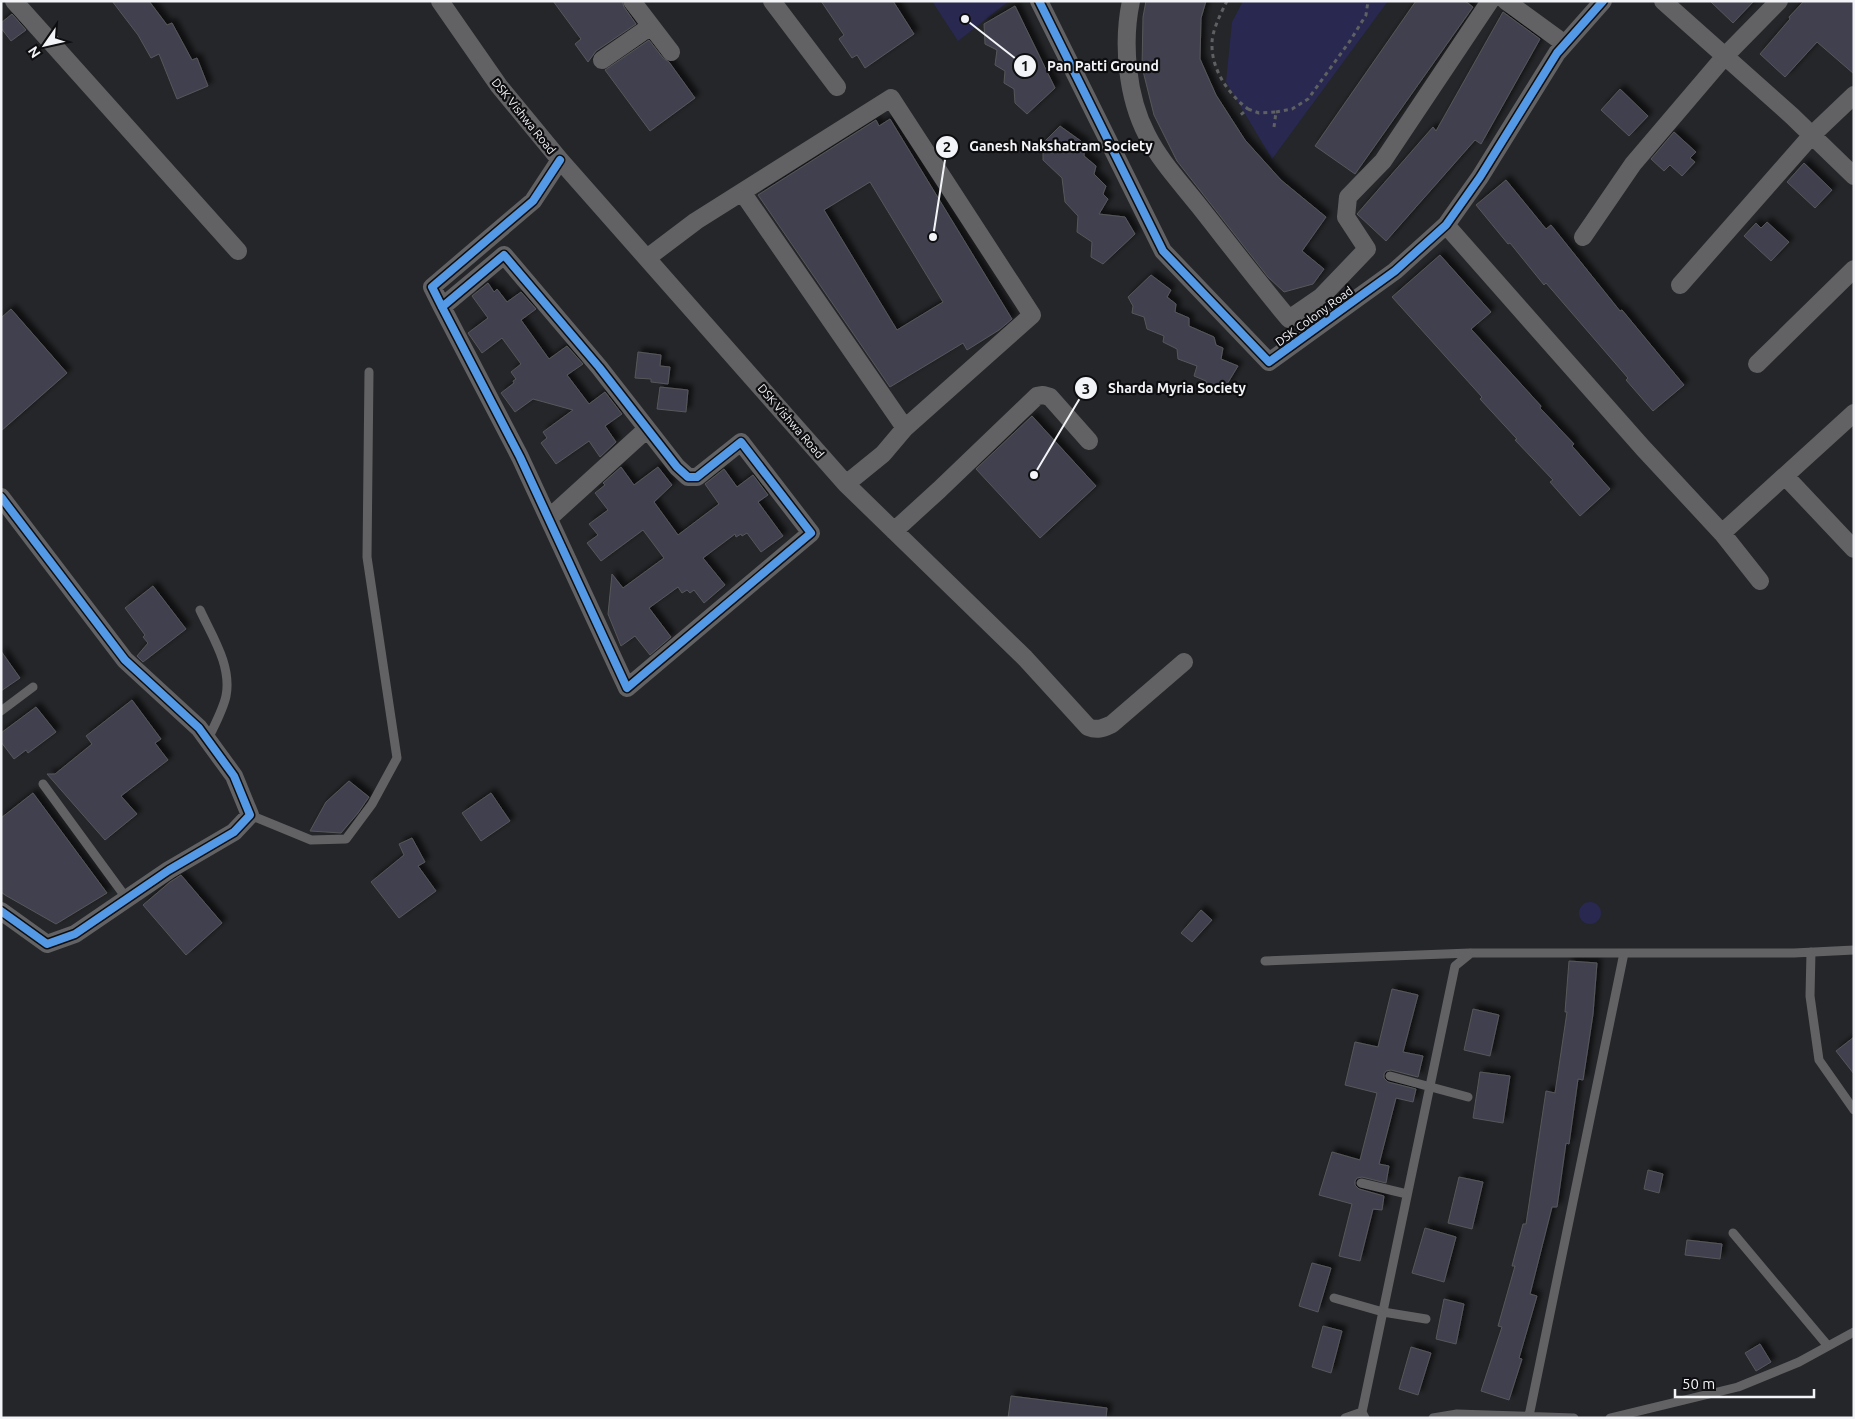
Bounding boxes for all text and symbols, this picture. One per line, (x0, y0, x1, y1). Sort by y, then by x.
north arrow (20, 20, 70, 70)
text: N (25, 43, 44, 61)
callout: Pan Patti Ground (1012, 51, 1169, 80)
text: 1 (1021, 57, 1029, 74)
text: Pan Patti Ground (1047, 58, 1159, 74)
street label: DSK Vishwa Road (489, 76, 559, 156)
callout: Ganesh Nakshatram Society (934, 132, 1162, 161)
text: 2 (943, 138, 951, 155)
text: Ganesh Nakshatram Society (969, 138, 1153, 154)
street label: DSK Colony Road (1273, 284, 1355, 348)
callout: Sharda Myria Society (1073, 374, 1256, 403)
text: 3 (1082, 380, 1090, 397)
text: Sharda Myria Society (1108, 380, 1247, 396)
street label: DSK Vishwa Road (755, 381, 827, 461)
scale bar (1675, 1366, 1814, 1398)
text: 50 m (1682, 1375, 1715, 1392)

